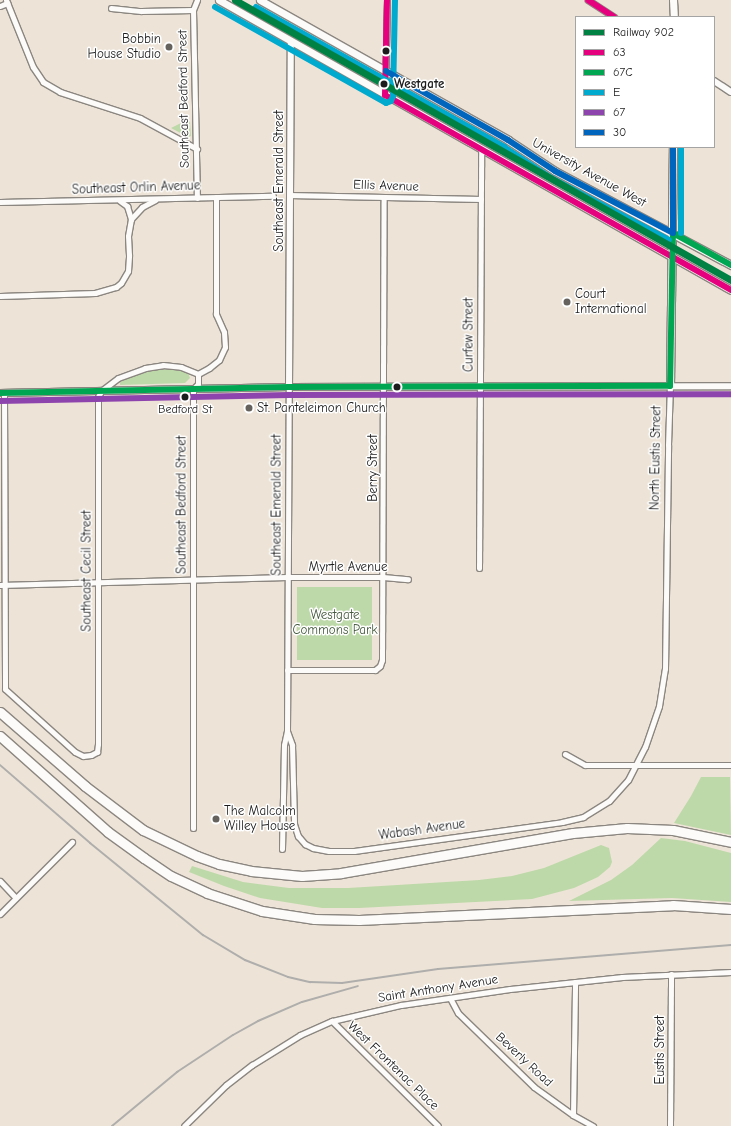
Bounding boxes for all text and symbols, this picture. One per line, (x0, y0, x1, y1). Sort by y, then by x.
legend (575, 16, 715, 148)
text: Railway 902 (613, 25, 674, 39)
street label: Southeast Bedford Street (175, 30, 193, 168)
place label: Bobbin House Studio (88, 32, 161, 63)
marker: Bobbin House Studio (164, 42, 174, 52)
text: 63 (613, 45, 626, 59)
unlabelled marker (381, 46, 391, 56)
text: 67C (613, 65, 633, 79)
place label: Westgate (394, 76, 444, 92)
marker: Westgate (377, 77, 391, 91)
text: E (613, 85, 620, 99)
text: 67 (613, 105, 625, 119)
street label: Southeast Emerald Street (271, 110, 287, 252)
text: 30 (613, 125, 626, 139)
street label: University Avenue West (529, 135, 649, 211)
street label: Ellis Avenue (353, 177, 419, 195)
street label: Southeast Orlin Avenue (72, 178, 200, 198)
place label: Court International (575, 287, 646, 318)
marker: Court International (562, 297, 572, 307)
street label: Curfew Street (461, 298, 477, 372)
unlabelled marker (392, 382, 402, 392)
marker: Bedford St (180, 392, 190, 402)
place label: St. Panteleimon Church (257, 400, 386, 416)
place label: Bedford St (158, 403, 212, 417)
marker: St. Panteleimon Church (244, 403, 254, 413)
street label: North Eustis Street (647, 406, 665, 510)
street label: Southeast Emerald Street (269, 434, 285, 576)
street label: Berry Street (365, 434, 381, 502)
street label: Southeast Bedford Street (174, 436, 190, 574)
street label: Southeast Cecil Street (79, 510, 95, 632)
street label: Myrtle Avenue (309, 559, 387, 575)
park label: Westgate Commons Park (292, 608, 378, 639)
place label: The Malcolm Willey House (224, 804, 296, 835)
marker: The Malcolm Willey House (211, 814, 221, 824)
street label: Wabash Avenue (378, 816, 466, 844)
street label: Saint Anthony Avenue (377, 972, 499, 1006)
street label: Eustis Street (652, 1016, 668, 1084)
street label: West Frontenac Place (344, 1018, 442, 1114)
street label: Beverly Road (492, 1030, 556, 1090)

